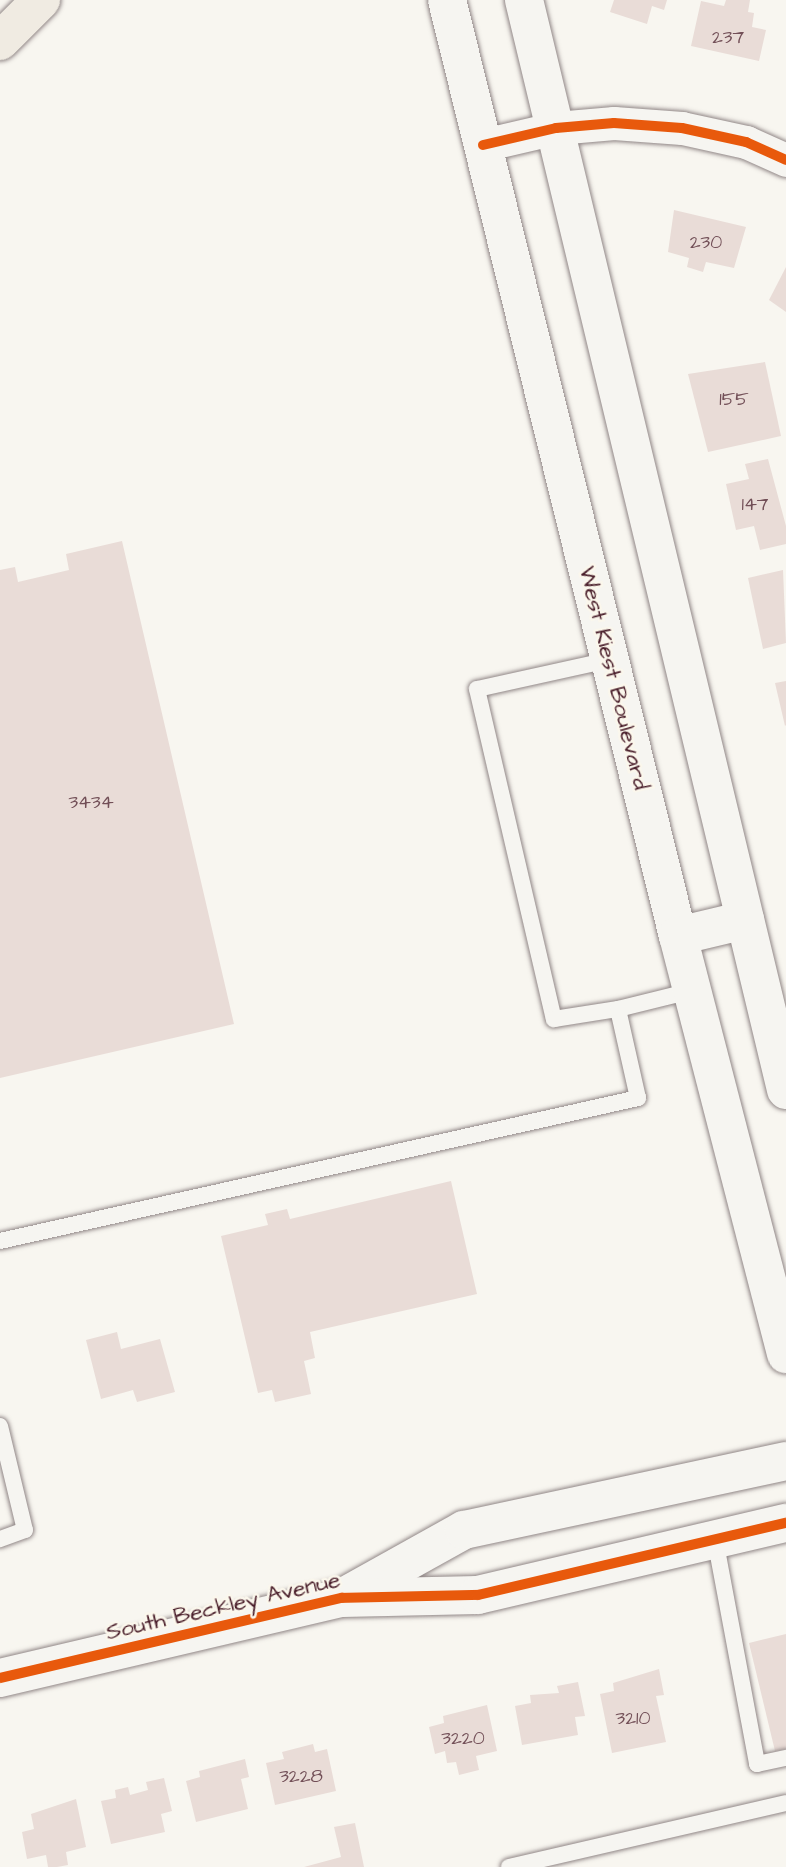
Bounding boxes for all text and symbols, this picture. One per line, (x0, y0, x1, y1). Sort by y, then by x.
house number: 237 (712, 27, 744, 49)
house number: 230 (690, 232, 722, 254)
house number: 155 (719, 389, 749, 411)
house number: 147 (741, 494, 769, 516)
street label: West Kiest Boulevard (573, 563, 655, 793)
house number: 3434 (68, 792, 114, 814)
street label: South Beckley Avenue (103, 1566, 343, 1646)
house number: 3210 (616, 1708, 650, 1730)
house number: 3220 (441, 1728, 485, 1750)
house number: 3228 (279, 1766, 323, 1788)

